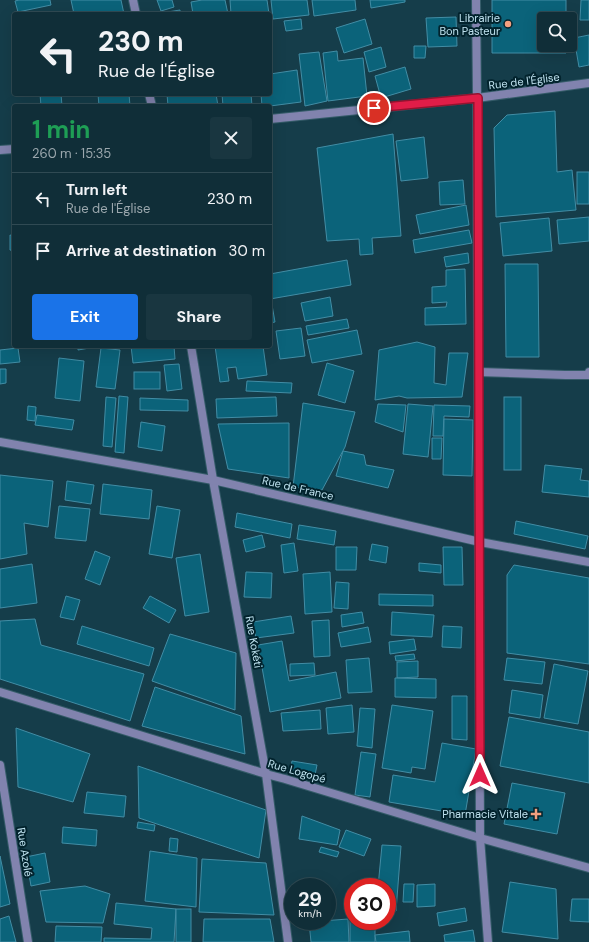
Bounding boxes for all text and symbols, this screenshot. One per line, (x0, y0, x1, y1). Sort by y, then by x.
place label: Librairie Bon Pasteur (439, 11, 500, 38)
map controls (537, 12, 577, 52)
button: search (537, 12, 577, 52)
marker: Librairie Bon Pasteur (503, 19, 513, 29)
text: 230 m (98, 23, 184, 60)
icon: left (32, 28, 84, 80)
text: Rue de l'Église (98, 59, 215, 83)
street label: Rue de l'Église (488, 70, 560, 92)
pin (357, 91, 391, 125)
icon: arrive (363, 97, 385, 119)
text: 1 min (32, 114, 90, 145)
button: close (210, 117, 252, 159)
text: 260 m · 15:35 (32, 145, 111, 162)
text: Turn left (66, 180, 127, 200)
icon: left (32, 188, 54, 210)
text: 230 m (207, 189, 252, 209)
text: Rue de l'Église (66, 200, 151, 217)
icon: arrive (32, 240, 54, 262)
text: Arrive at destination (66, 241, 217, 261)
text: 30 m (229, 241, 265, 261)
button: Exit (32, 294, 138, 340)
button: Share (146, 294, 252, 340)
street label: Rue de France (261, 473, 335, 503)
street label: Rue Kokéti (243, 615, 265, 669)
position arrow (459, 754, 501, 796)
street label: Rue Logopé (266, 756, 328, 786)
place label: Pharmacie Vitale (442, 807, 528, 821)
marker: Pharmacie Vitale (531, 809, 541, 819)
street label: Rue Azolé (14, 826, 36, 878)
speed limit sign: 30 (344, 878, 396, 930)
text: 29 (298, 886, 322, 912)
text: km/h (298, 907, 322, 920)

